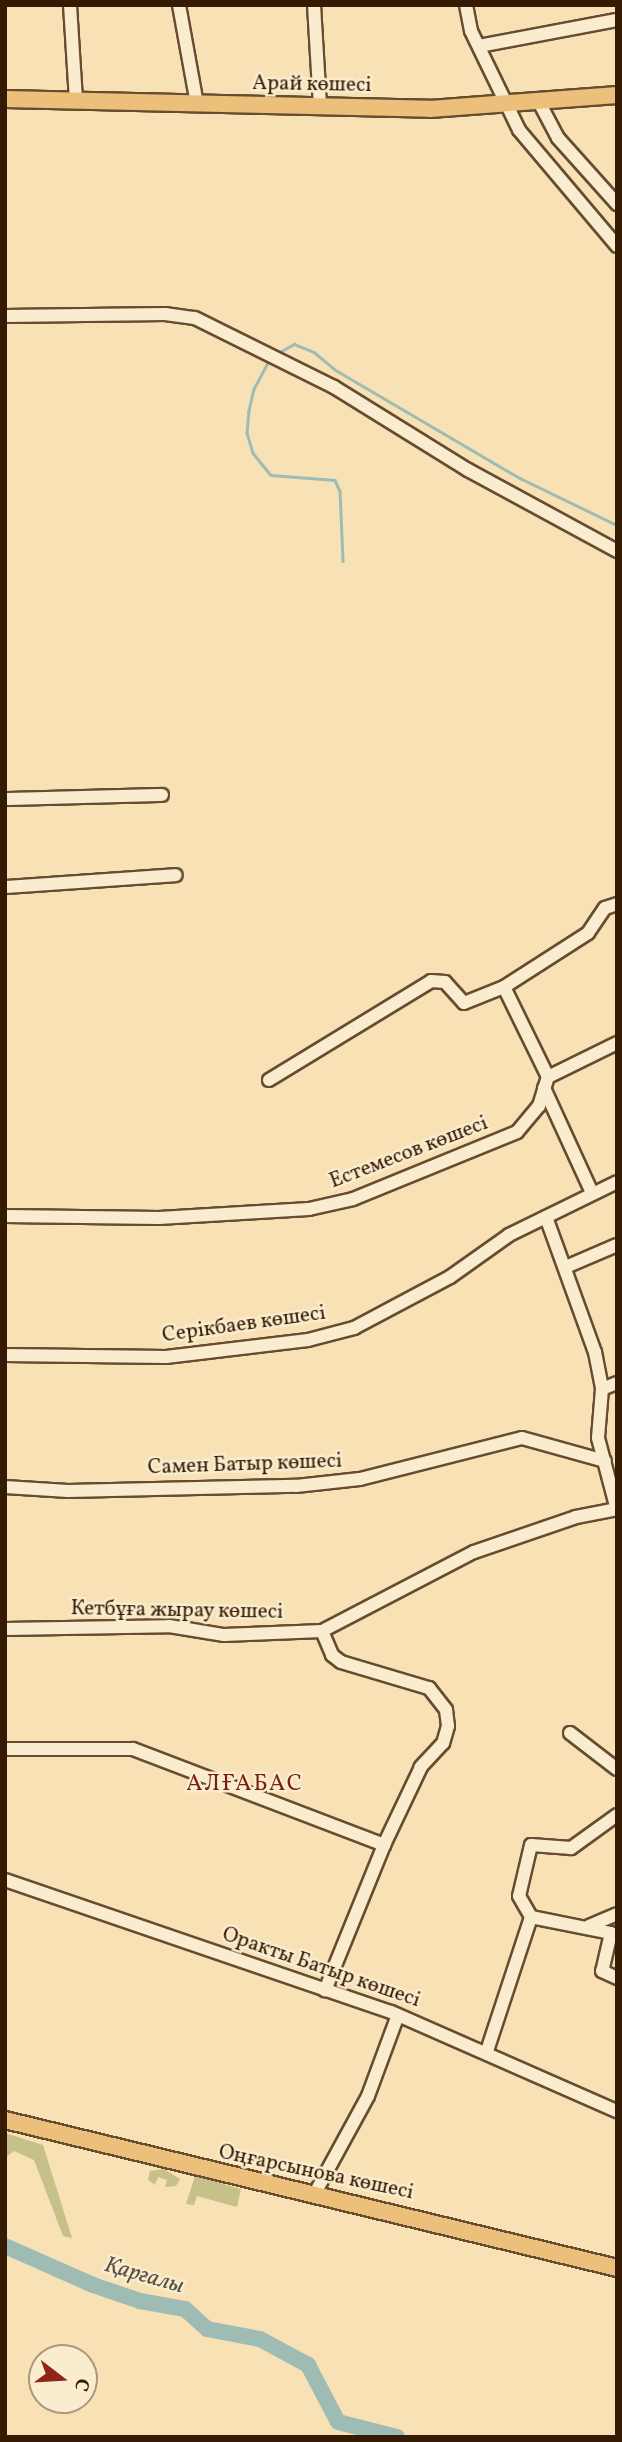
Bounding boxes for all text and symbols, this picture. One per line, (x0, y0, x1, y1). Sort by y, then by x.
street label: Арай көшесі (252, 71, 372, 99)
street label: Естемесов көшесі (326, 1111, 492, 1195)
street label: Серікбаев көшесі (161, 1301, 327, 1349)
street label: Самен Батыр көшесі (147, 1449, 343, 1481)
street label: Кетбұға жырау көшесі (70, 1597, 284, 1625)
district label: АЛҒАБАС (187, 1770, 303, 1798)
street label: Оракты Батыр көшесі (219, 1922, 423, 2014)
street label: Оңғарсынова көшесі (216, 2140, 416, 2206)
water label: Қарғалы (101, 2251, 187, 2301)
north arrow (28, 2344, 98, 2414)
text: С (67, 2375, 95, 2394)

